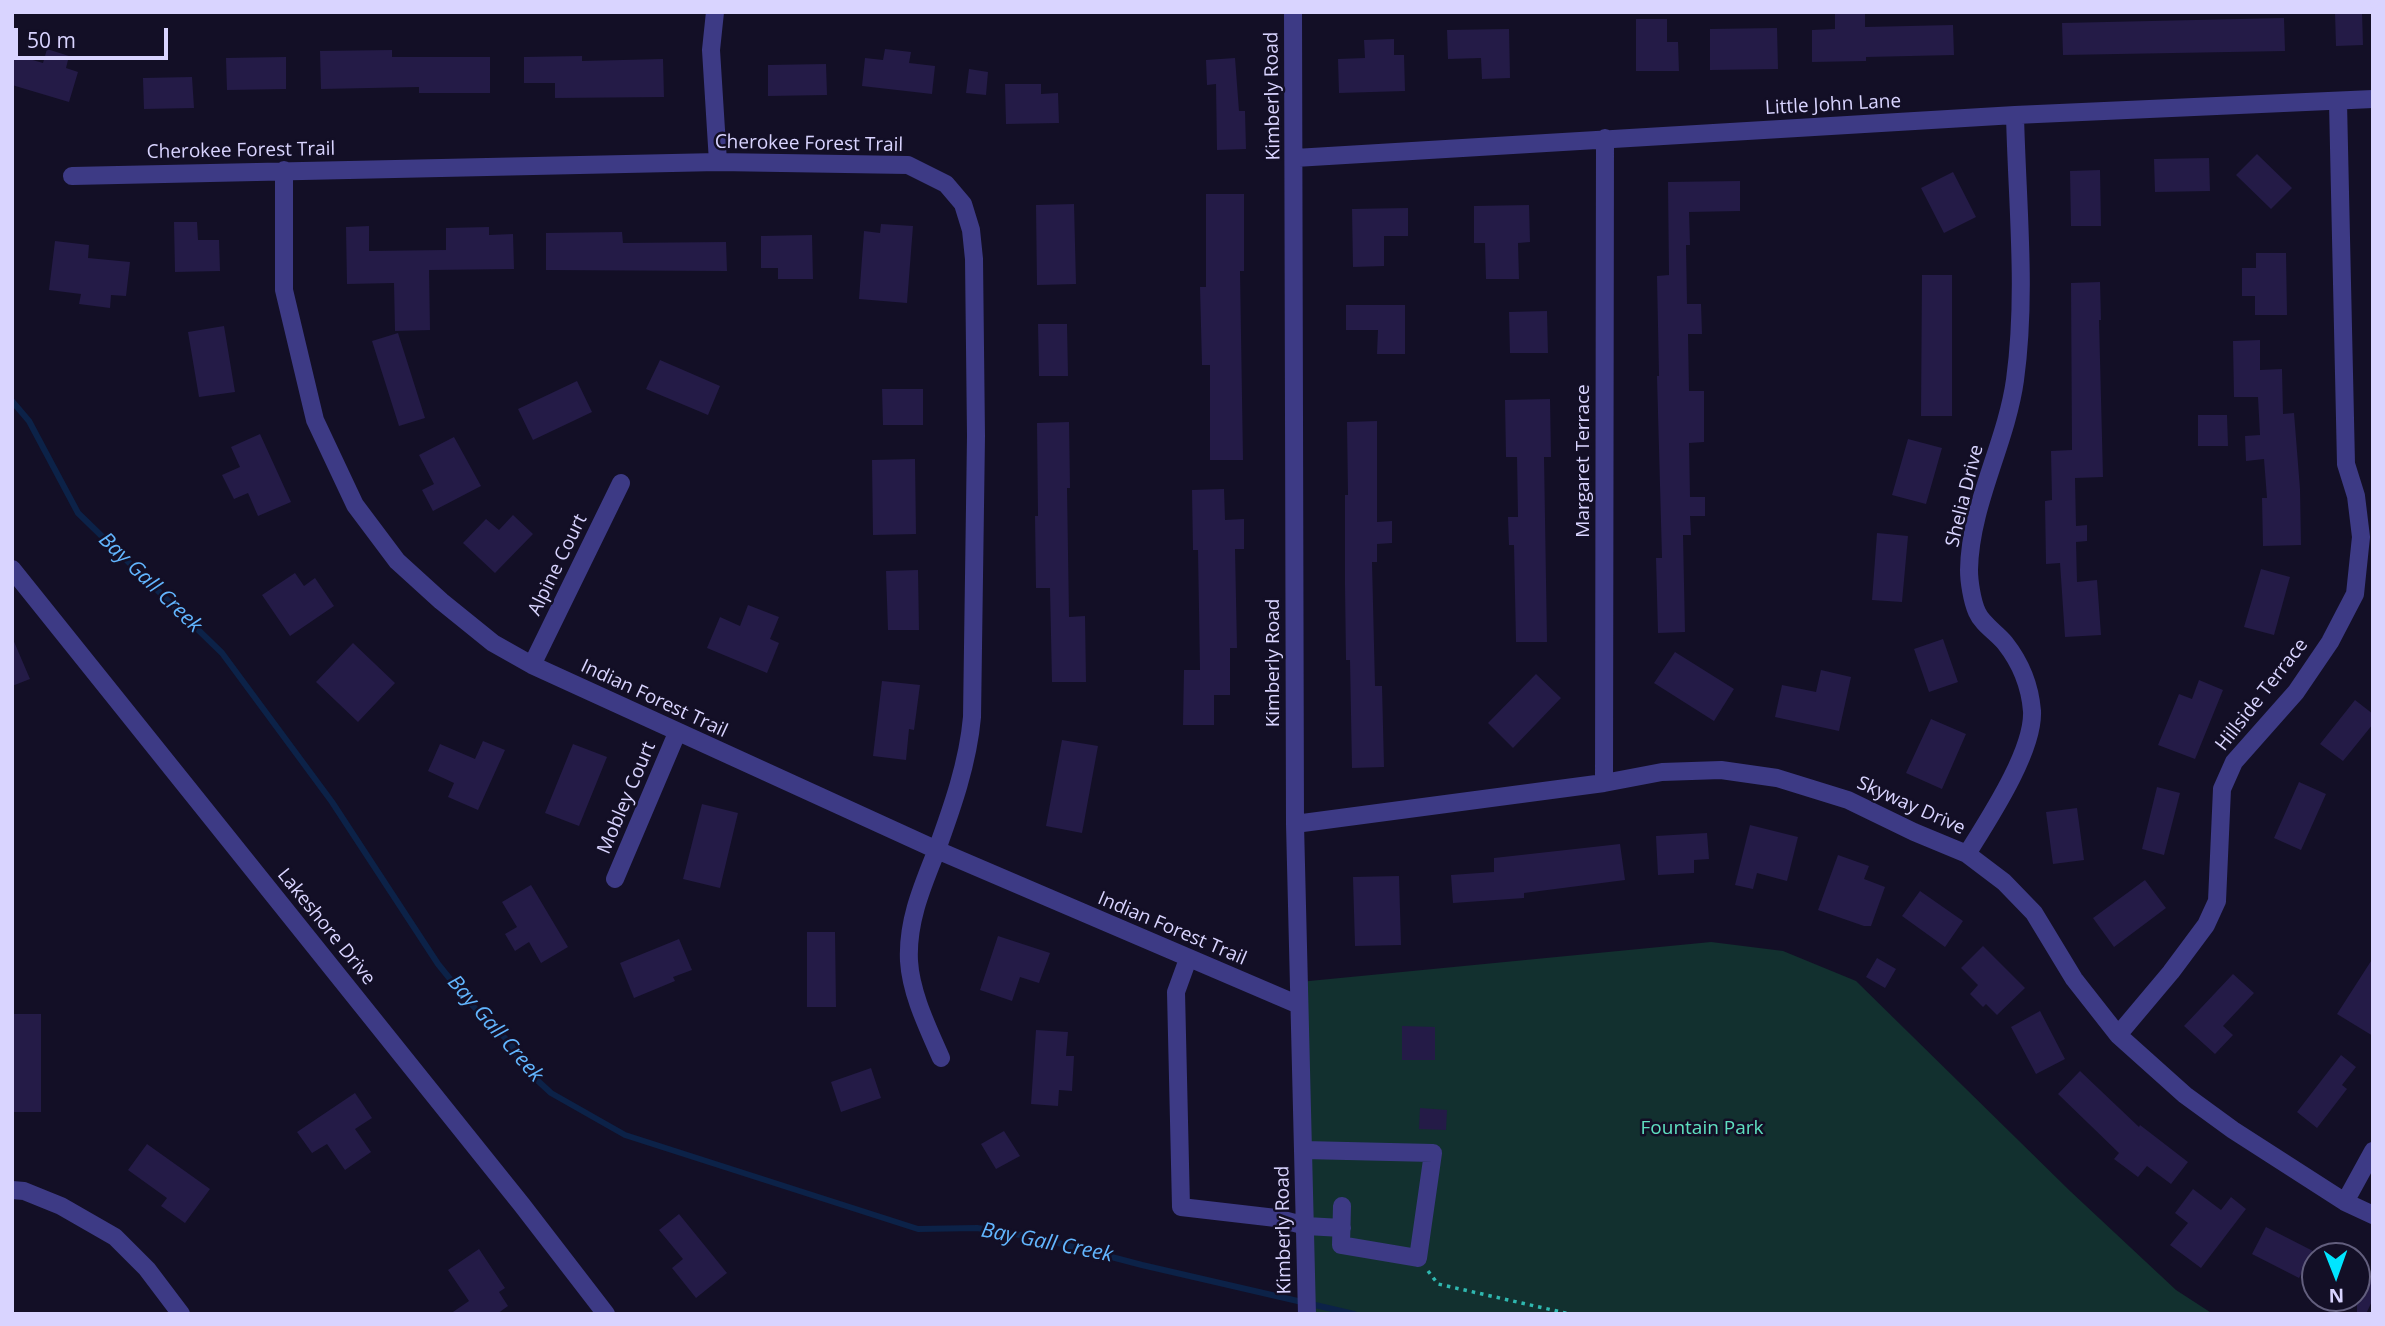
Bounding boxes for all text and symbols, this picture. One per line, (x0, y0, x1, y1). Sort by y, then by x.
scale bar (18, 14, 172, 58)
text: 50 m (27, 26, 76, 54)
street label: Kimberly Road (1260, 31, 1286, 161)
street label: Little John Lane (1764, 90, 1902, 120)
street label: Cherokee Forest Trail (715, 131, 903, 157)
street label: Cherokee Forest Trail (147, 138, 335, 164)
street label: Margaret Terrace (1573, 384, 1595, 538)
street label: Shelia Drive (1941, 443, 1989, 549)
street label: Alpine Court (524, 511, 592, 619)
water label: Bay Gall Creek (93, 528, 207, 638)
street label: Kimberly Road (1263, 599, 1285, 727)
street label: Hillside Terrace (2211, 634, 2313, 756)
street label: Indian Forest Trail (577, 655, 731, 743)
street label: Mobley Court (593, 738, 661, 858)
street label: Skyway Drive (1853, 772, 1969, 840)
street label: Lakeshore Drive (272, 864, 380, 990)
street label: Indian Forest Trail (1094, 887, 1250, 971)
water label: Bay Gall Creek (442, 970, 548, 1088)
park label: Fountain Park (1641, 1118, 1763, 1140)
street label: Kimberly Road (1271, 1165, 1297, 1295)
water label: Bay Gall Creek (979, 1218, 1115, 1268)
north arrow (2301, 1242, 2371, 1312)
text: N (2328, 1283, 2344, 1309)

